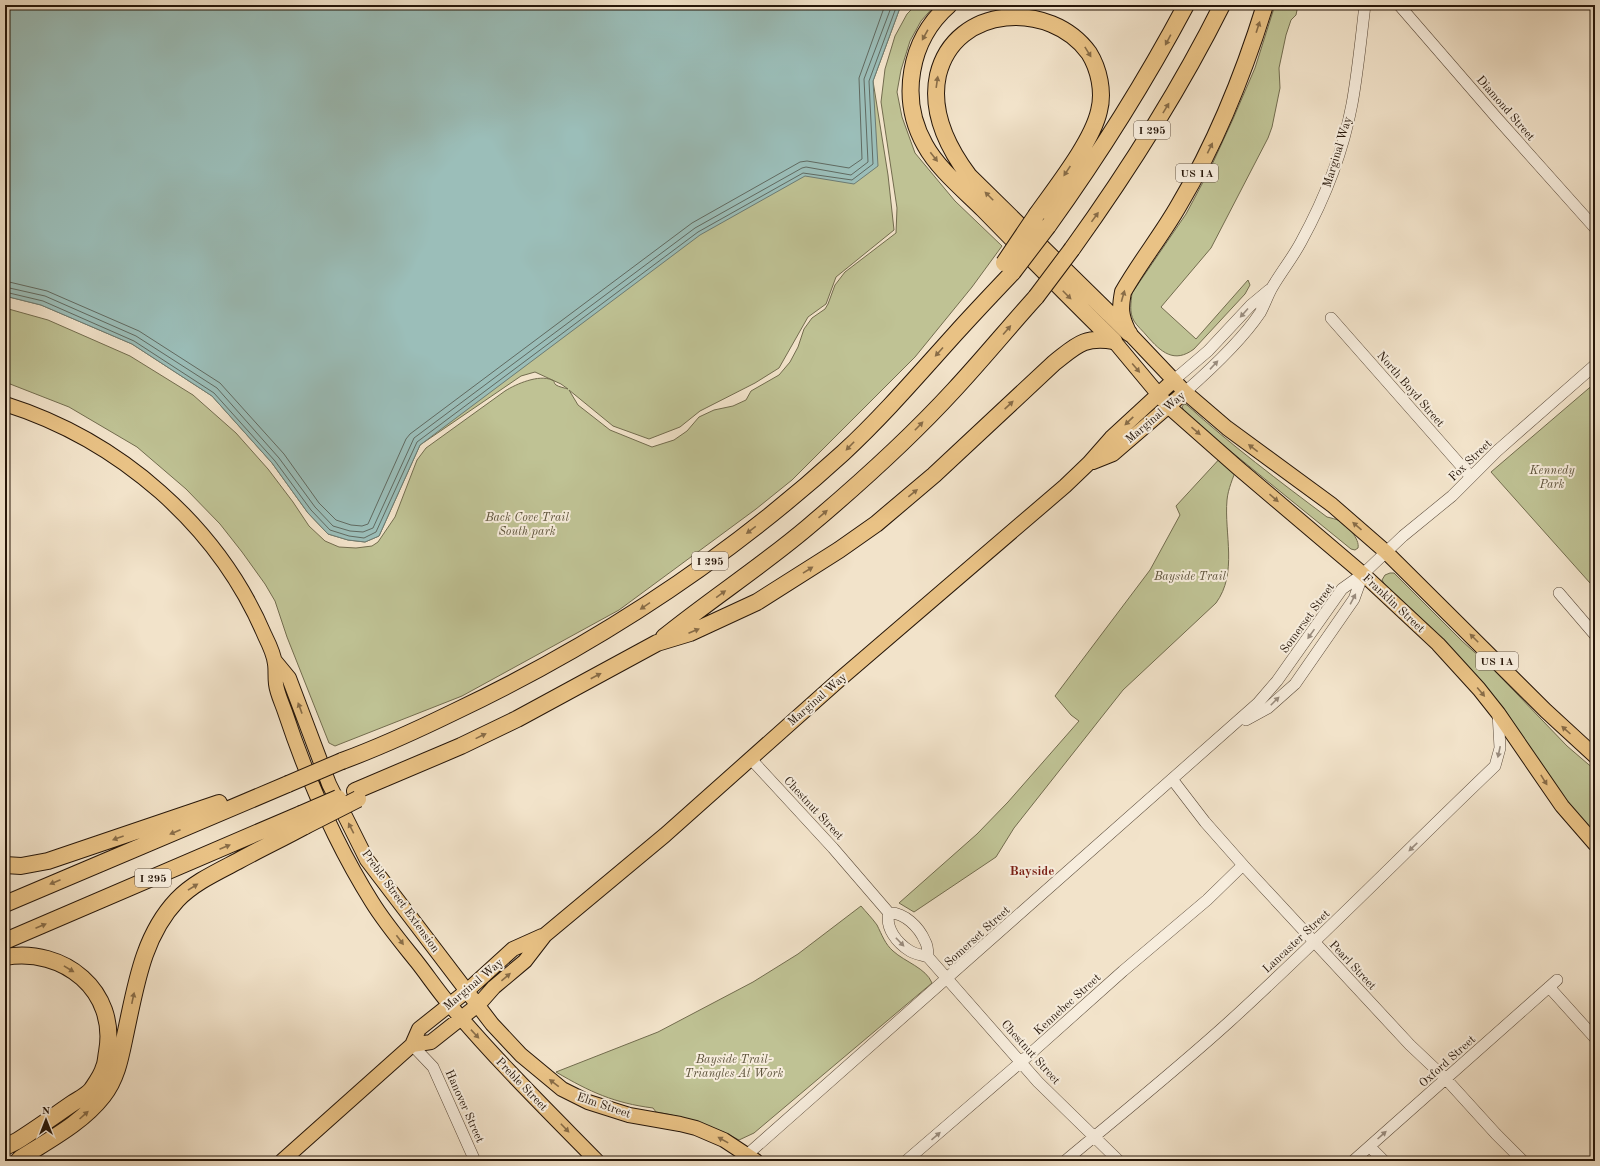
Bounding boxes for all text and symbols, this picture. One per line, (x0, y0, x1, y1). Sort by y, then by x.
one-way arrow (1256, 21, 1262, 33)
one-way arrow (922, 29, 928, 41)
one-way arrow (1164, 34, 1171, 45)
one-way arrow (1084, 47, 1092, 57)
street label: Diamond Street (1474, 74, 1537, 144)
one-way arrow (934, 76, 940, 88)
one-way arrow (1162, 102, 1169, 114)
street label: Marginal Way (1321, 115, 1355, 189)
road number: I 295 (1134, 121, 1170, 139)
one-way arrow (1207, 142, 1213, 154)
one-way arrow (929, 151, 938, 162)
road number: US 1A (1176, 164, 1218, 182)
one-way arrow (1063, 165, 1071, 176)
one-way arrow (984, 191, 994, 201)
one-way arrow (1091, 212, 1099, 223)
one-way arrow (1062, 290, 1072, 299)
one-way arrow (1120, 290, 1126, 302)
one-way arrow (1239, 308, 1248, 318)
one-way arrow (1002, 324, 1011, 335)
one-way arrow (935, 347, 944, 357)
street label: North Boyd Street (1374, 350, 1446, 430)
one-way arrow (1209, 360, 1218, 370)
one-way arrow (1131, 362, 1140, 373)
street label: Marginal Way (1124, 389, 1188, 446)
one-way arrow (1004, 401, 1014, 410)
one-way arrow (1124, 416, 1134, 425)
one-way arrow (914, 421, 924, 431)
one-way arrow (1191, 426, 1201, 435)
street label: Fox Street (1447, 438, 1494, 484)
one-way arrow (845, 441, 855, 451)
one-way arrow (1248, 444, 1259, 452)
park label: Kennedy Park (1528, 465, 1575, 491)
one-way arrow (908, 488, 918, 497)
one-way arrow (1268, 494, 1279, 503)
one-way arrow (818, 509, 829, 518)
park label: Back Cove Trail South park (484, 512, 569, 538)
one-way arrow (1352, 521, 1362, 531)
one-way arrow (746, 526, 756, 534)
road number: I 295 (692, 552, 728, 570)
one-way arrow (802, 566, 814, 573)
park label: Bayside Trail (1153, 571, 1226, 583)
street label: Franklin Street (1360, 572, 1427, 635)
street label: Somerset Street (1278, 581, 1337, 656)
one-way arrow (716, 590, 726, 598)
one-way arrow (1350, 593, 1356, 604)
one-way arrow (640, 602, 650, 610)
one-way arrow (688, 628, 700, 634)
one-way arrow (1307, 628, 1315, 639)
one-way arrow (1469, 633, 1479, 643)
road number: US 1A (1476, 652, 1518, 670)
street label: Marginal Way (786, 671, 850, 728)
one-way arrow (590, 673, 602, 680)
one-way arrow (1476, 687, 1486, 697)
one-way arrow (1270, 697, 1280, 706)
one-way arrow (297, 702, 303, 714)
one-way arrow (1561, 725, 1571, 735)
one-way arrow (475, 733, 486, 739)
one-way arrow (1495, 745, 1501, 758)
street label: Chestnut Street (781, 775, 846, 843)
one-way arrow (1540, 775, 1548, 785)
one-way arrow (348, 822, 354, 834)
one-way arrow (169, 829, 181, 835)
one-way arrow (111, 836, 123, 842)
one-way arrow (1408, 842, 1418, 851)
one-way arrow (219, 844, 230, 850)
street label: Preble Street Extension (359, 848, 442, 956)
district label: Bayside (1010, 865, 1054, 878)
road number: I 295 (135, 869, 171, 887)
one-way arrow (49, 880, 61, 886)
one-way arrow (187, 883, 199, 890)
street label: Somerset Street (943, 904, 1013, 969)
street label: Lancaster Street (1261, 908, 1332, 976)
one-way arrow (35, 923, 46, 929)
one-way arrow (395, 934, 404, 945)
one-way arrow (895, 937, 905, 947)
street label: Pearl Street (1327, 939, 1378, 993)
street label: Marginal Way (442, 956, 506, 1013)
one-way arrow (64, 965, 75, 972)
one-way arrow (500, 972, 511, 981)
street label: Kennebec Street (1032, 972, 1103, 1038)
one-way arrow (130, 992, 136, 1004)
street label: Chestnut Street (998, 1018, 1062, 1087)
one-way arrow (470, 1029, 479, 1038)
street label: Oxford Street (1417, 1034, 1478, 1090)
park label: Bayside Trail- Triangles At Work (685, 1054, 783, 1080)
street label: Preble Street (493, 1056, 549, 1114)
street label: Hanover Street (443, 1068, 486, 1145)
one-way arrow (549, 1079, 560, 1087)
street label: Elm Street (575, 1091, 632, 1121)
north arrow (26, 1100, 66, 1140)
text: N (42, 1106, 51, 1117)
one-way arrow (79, 1110, 89, 1119)
one-way arrow (560, 1123, 570, 1133)
one-way arrow (931, 1131, 941, 1140)
one-way arrow (1377, 1131, 1387, 1140)
one-way arrow (717, 1137, 729, 1144)

